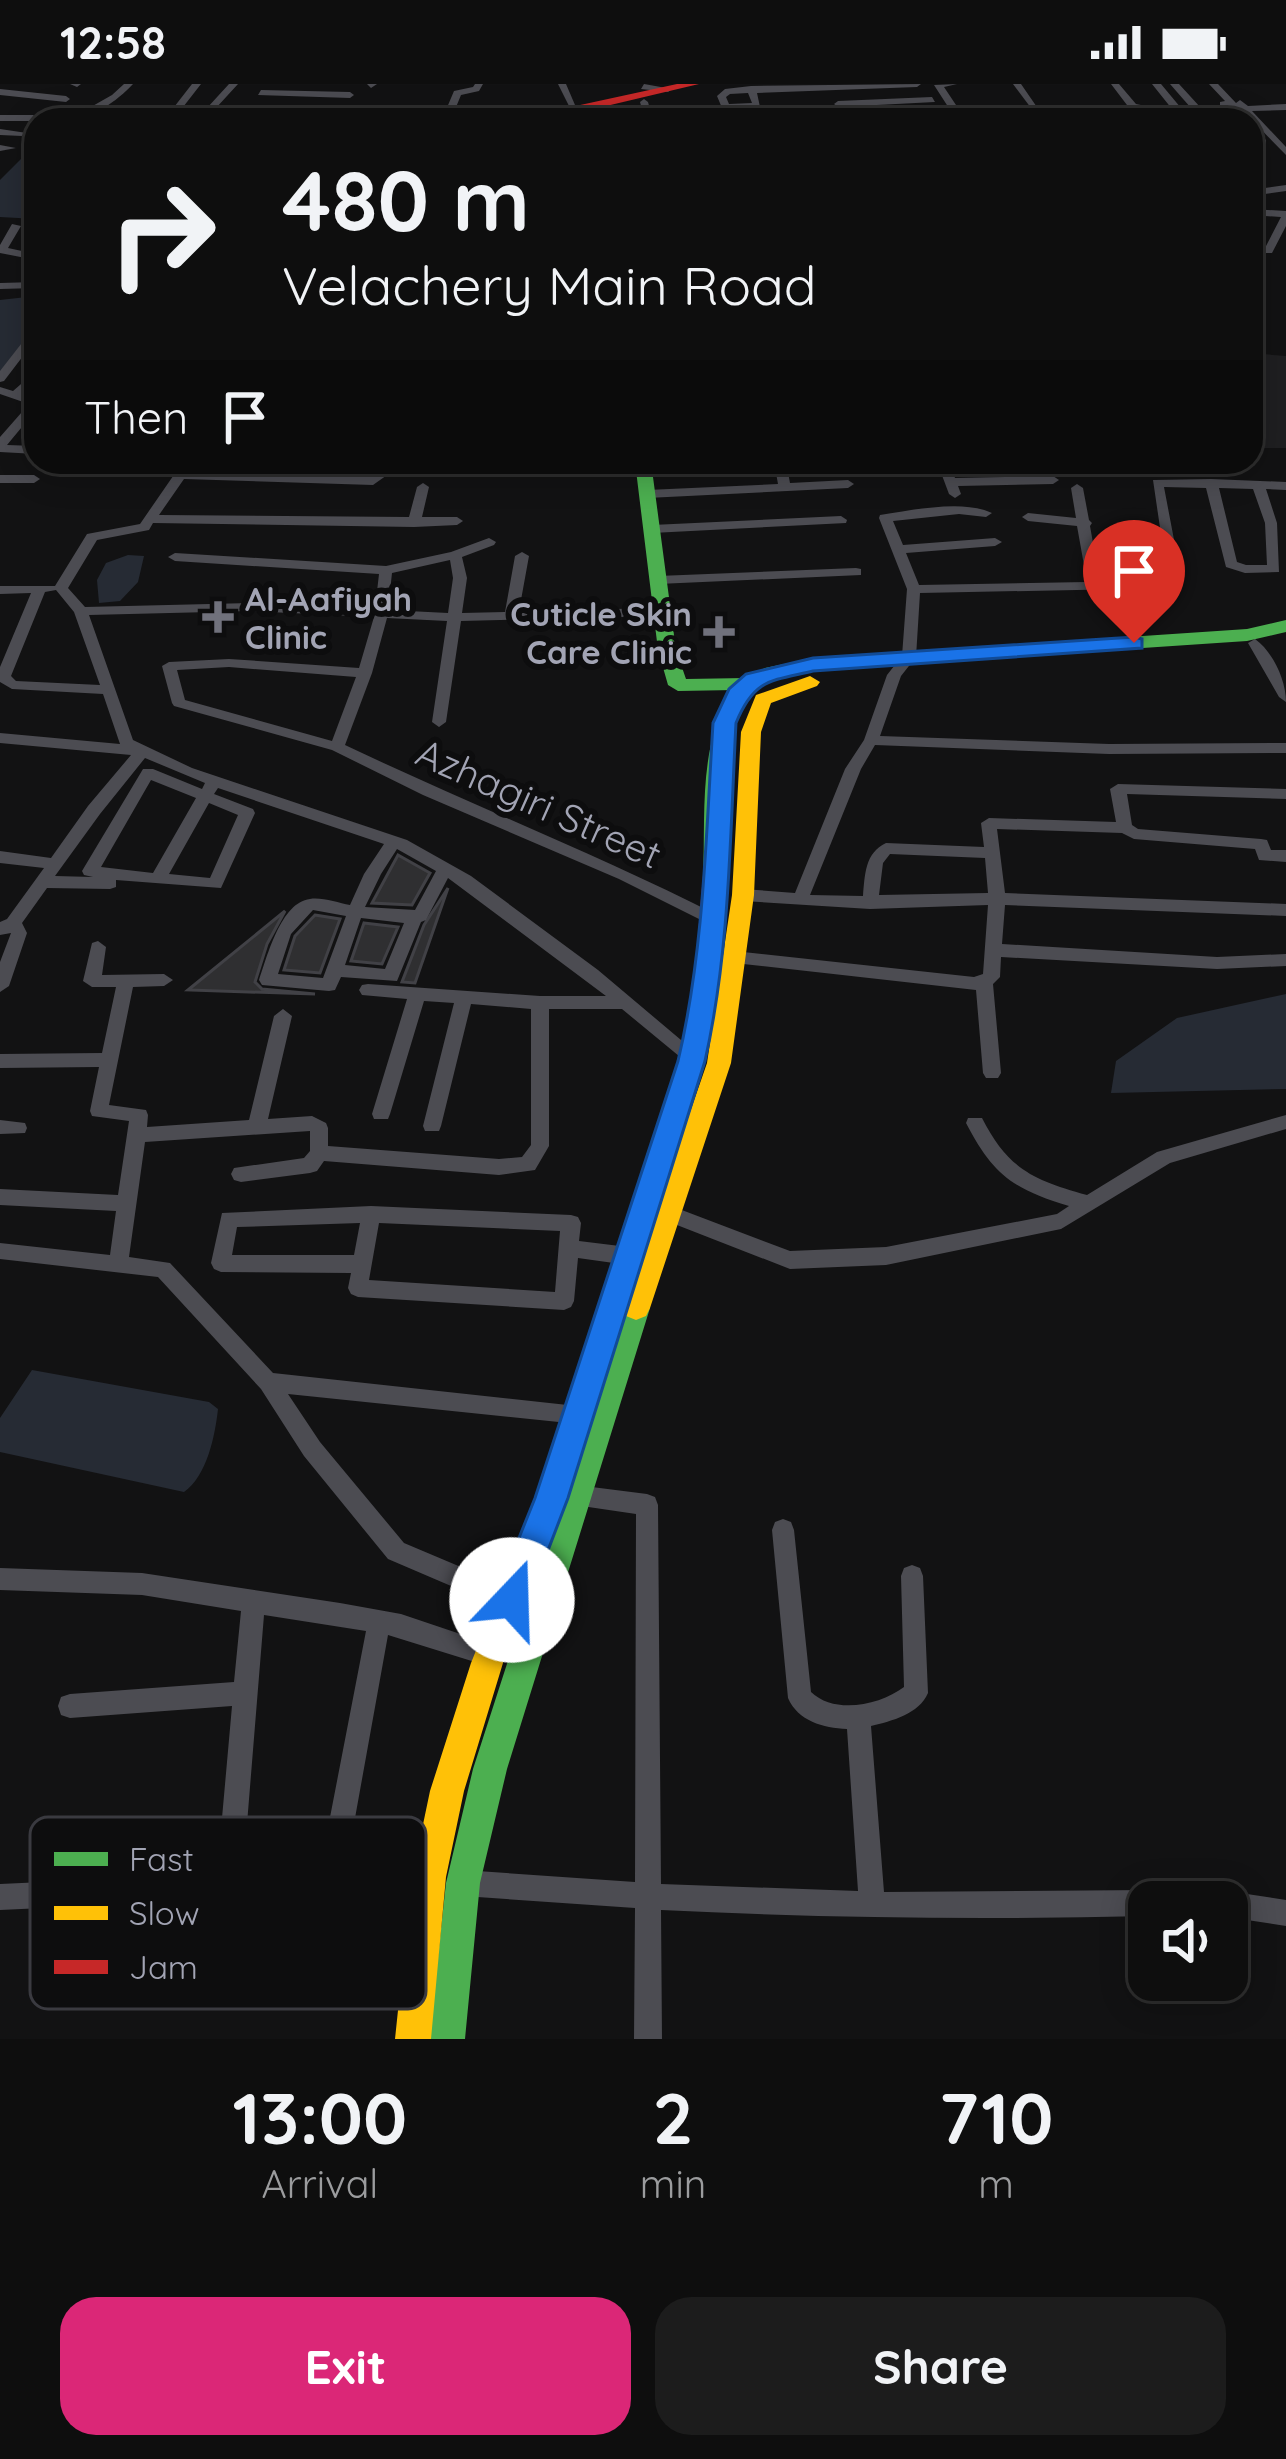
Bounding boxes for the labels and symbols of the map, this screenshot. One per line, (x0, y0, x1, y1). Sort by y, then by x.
pin (1083, 520, 1185, 643)
place label: Al-Aafiyah Clinic (245, 578, 412, 657)
place label: Cuticle Skin Care Clinic (510, 593, 692, 672)
marker: Al-Aafiyah Clinic (202, 601, 234, 633)
marker: Cuticle Skin Care Clinic (703, 616, 735, 648)
street label: Azhagiri Street (409, 727, 669, 879)
position arrow (449, 1537, 575, 1663)
legend (30, 1817, 426, 2009)
text: Fast (129, 1838, 194, 1879)
text: Slow (129, 1892, 200, 1933)
text: Jam (129, 1946, 198, 1987)

